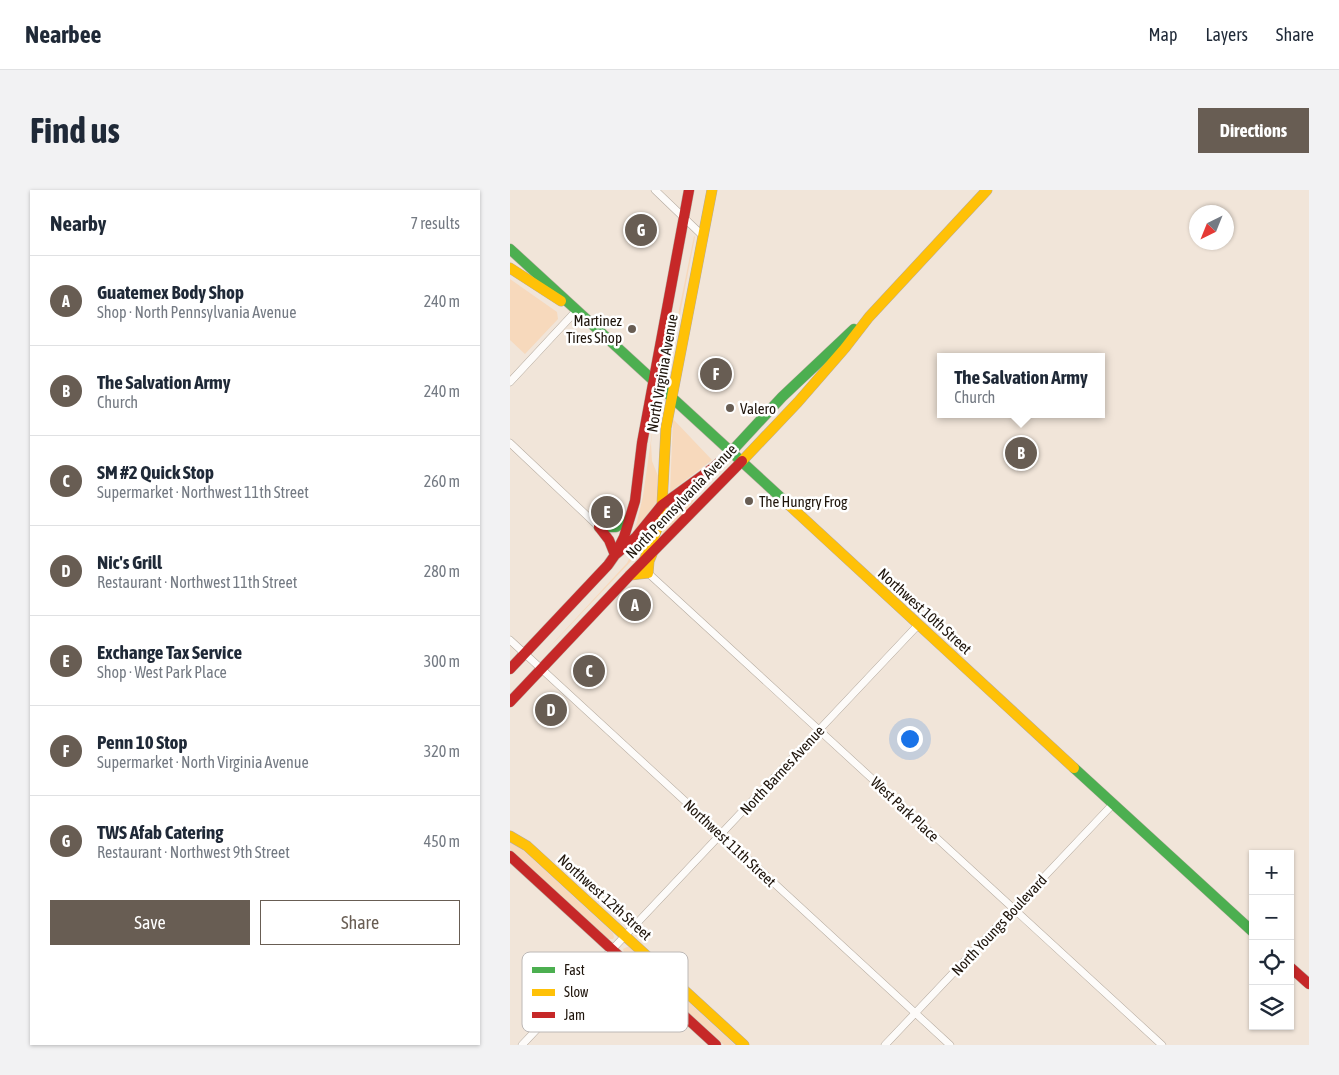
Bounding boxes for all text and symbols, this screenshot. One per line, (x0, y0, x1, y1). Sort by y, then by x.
text: Nearbee (25, 21, 101, 48)
text: Map (1148, 24, 1177, 45)
text: Layers (1205, 24, 1248, 45)
text: Share (1276, 24, 1314, 45)
button: Directions (1198, 108, 1309, 153)
text: Find us (30, 110, 120, 150)
north arrow (1189, 205, 1234, 250)
text: Nearby (50, 211, 106, 235)
pin: G (625, 211, 657, 249)
text: 7 results (410, 214, 460, 232)
text: Guatemex Body Shop (97, 281, 244, 303)
text: A (62, 292, 70, 310)
text: 240 m (424, 292, 460, 310)
text: Shop · North Pennsylvania Avenue (97, 303, 297, 321)
place label: Martinez Tires Shop (566, 312, 623, 346)
street label: North Virginia Avenue (643, 312, 681, 433)
marker: Martinez Tires Shop (626, 323, 638, 335)
popup (937, 353, 1105, 418)
pin: F (700, 355, 732, 393)
text: The Salvation Army (954, 366, 1088, 388)
text: The Salvation Army (97, 371, 231, 393)
text: B (62, 382, 70, 400)
text: 240 m (424, 382, 460, 400)
text: Church (954, 388, 995, 406)
text: Church (97, 393, 138, 411)
place label: Valero (740, 400, 776, 417)
marker: Valero (724, 402, 736, 414)
pin: B (1005, 434, 1037, 472)
street label: North Pennsylvania Avenue (622, 440, 740, 562)
text: SM #2 Quick Stop (97, 461, 214, 483)
text: C (62, 472, 70, 490)
text: 260 m (424, 472, 460, 490)
text: Supermarket · Northwest 11th Street (97, 483, 309, 501)
pin: E (591, 493, 623, 531)
place label: The Hungry Frog (759, 493, 848, 510)
marker: The Hungry Frog (743, 495, 755, 507)
text: Nic's Grill (97, 551, 162, 573)
text: D (62, 562, 70, 580)
text: 280 m (424, 562, 460, 580)
street label: Northwest 10th Street (875, 565, 975, 657)
text: Restaurant · Northwest 11th Street (97, 573, 297, 591)
pin: A (619, 586, 651, 624)
text: Exchange Tax Service (97, 641, 242, 663)
text: E (63, 652, 69, 670)
text: 300 m (424, 652, 460, 670)
pin: C (573, 652, 605, 690)
text: Shop · West Park Place (97, 663, 227, 681)
pin: D (535, 691, 567, 729)
street label: North Barnes Avenue (736, 722, 828, 818)
your location (897, 726, 923, 752)
text: Penn 10 Stop (97, 731, 187, 753)
text: F (63, 742, 69, 760)
text: 320 m (424, 742, 460, 760)
text: Supermarket · North Virginia Avenue (97, 753, 309, 771)
street label: West Park Place (868, 773, 943, 845)
street label: Northwest 11th Street (680, 796, 780, 890)
text: TWS Afab Catering (97, 821, 223, 843)
text: G (62, 832, 70, 850)
text: 450 m (424, 832, 460, 850)
text: Restaurant · Northwest 9th Street (97, 843, 290, 861)
map controls (1249, 850, 1294, 1030)
button: + (1249, 850, 1294, 895)
street label: Northwest 12th Street (555, 851, 655, 943)
street label: North Youngs Boulevard (948, 871, 1050, 979)
button: − (1249, 895, 1294, 940)
button: Save (50, 900, 250, 945)
button: Share (260, 900, 460, 945)
button: locate (1249, 940, 1294, 985)
legend (522, 952, 688, 1032)
text: Fast (564, 962, 585, 978)
text: Slow (564, 984, 589, 1000)
button: layers (1249, 985, 1294, 1030)
text: Jam (564, 1007, 585, 1023)

